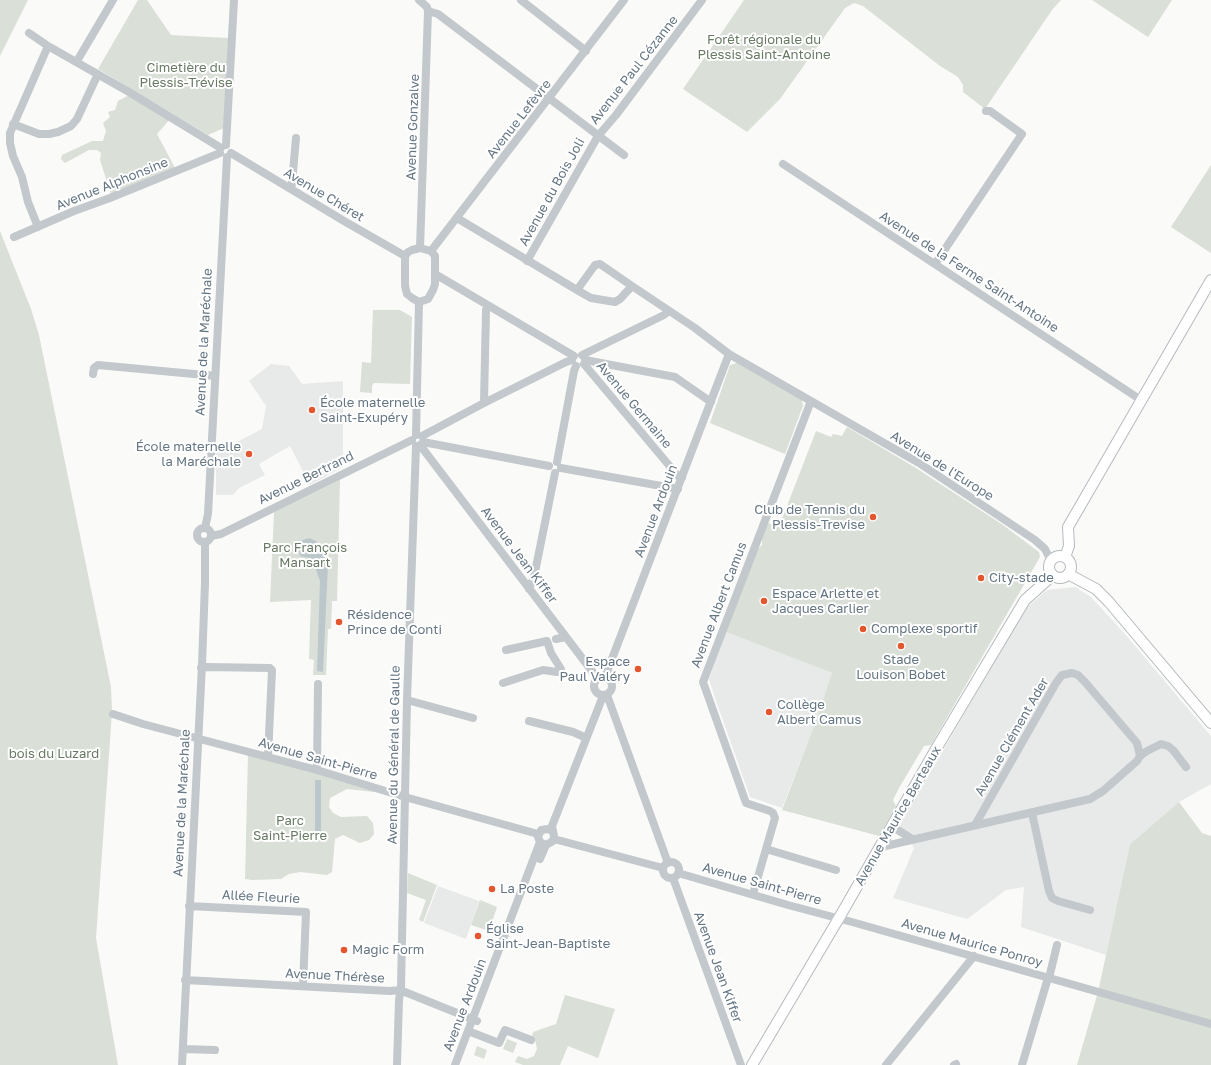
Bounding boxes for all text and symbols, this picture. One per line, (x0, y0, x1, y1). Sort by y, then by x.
street label: Avenue Paul Cézanne (587, 12, 681, 128)
park label: Forêt régionale du Plessis Saint-Antoine (698, 32, 830, 63)
park label: Cimetière du Plessis-Trévise (139, 60, 233, 91)
street label: Avenue Gonzalve (403, 73, 423, 181)
street label: Avenue Lefèvre (483, 77, 555, 161)
street label: Avenue du Bois Joli (516, 135, 588, 249)
street label: Avenue Alphonsine (54, 154, 170, 214)
street label: Avenue Chéret (281, 165, 367, 225)
street label: Avenue de la Ferme Saint-Antoine (876, 208, 1062, 336)
street label: Avenue de la Maréchale (192, 268, 216, 416)
street label: Avenue Germaine (593, 358, 675, 452)
place label: École maternelle Saint-Exupéry (320, 395, 425, 426)
marker: École maternelle Saint-Exupéry (307, 405, 317, 415)
street label: Avenue de l'Europe (888, 428, 996, 504)
place label: École maternelle la Maréchale (136, 439, 241, 470)
street label: Avenue Bertrand (256, 448, 356, 508)
marker: École maternelle la Maréchale (244, 449, 254, 459)
street label: Avenue Ardouin (631, 462, 681, 560)
place label: Club de Tennis du Plessis-Trevise (754, 502, 865, 533)
street label: Avenue Jean Kiffer (478, 504, 560, 606)
marker: Club de Tennis du Plessis-Trevise (868, 512, 878, 522)
park label: Parc François Mansart (263, 540, 347, 571)
street label: Avenue Albert Camus (688, 540, 750, 670)
place label: City-stade (989, 570, 1054, 586)
marker: City-stade (976, 573, 986, 583)
place label: Espace Arlette et Jacques Carlier (772, 586, 879, 617)
marker: Espace Arlette et Jacques Carlier (759, 596, 769, 606)
place label: Résidence Prince de Conti (347, 607, 442, 638)
marker: Résidence Prince de Conti (334, 617, 344, 627)
place label: Complexe sportif (871, 621, 978, 637)
marker: Complexe sportif (858, 624, 868, 634)
marker: Stade Louison Bobet (896, 641, 906, 651)
place label: Stade Louison Bobet (856, 652, 946, 683)
place label: Espace Paul Valéry (559, 654, 630, 685)
marker: Espace Paul Valéry (633, 664, 643, 674)
street label: Avenue du Général de Gaulle (385, 665, 403, 845)
street label: Avenue Clément Ader (972, 675, 1052, 799)
place label: Collège Albert Camus (777, 697, 861, 728)
marker: Collège Albert Camus (764, 707, 774, 717)
street label: Avenue de la Maréchale (170, 729, 194, 877)
street label: Avenue Saint-Pierre (257, 735, 379, 783)
street label: Avenue Maurice Berteaux (852, 743, 944, 889)
park label: bois du Luzard (9, 746, 99, 762)
park label: Parc Saint-Pierre (253, 813, 327, 844)
street label: Avenue Saint-Pierre (701, 860, 823, 908)
place label: La Poste (500, 881, 554, 897)
marker: La Poste (487, 884, 497, 894)
street label: Allée Fleurie (222, 887, 300, 907)
street label: Avenue Jean Kiffer (691, 909, 745, 1025)
street label: Avenue Maurice Ponroy (900, 915, 1044, 971)
place label: Église Saint-Jean-Baptiste (486, 921, 610, 952)
marker: Église Saint-Jean-Baptiste (473, 931, 483, 941)
place label: Magic Form (352, 942, 424, 958)
marker: Magic Form (339, 945, 349, 955)
street label: Avenue Ardouin (440, 956, 490, 1054)
street label: Avenue Thérèse (285, 966, 385, 986)

